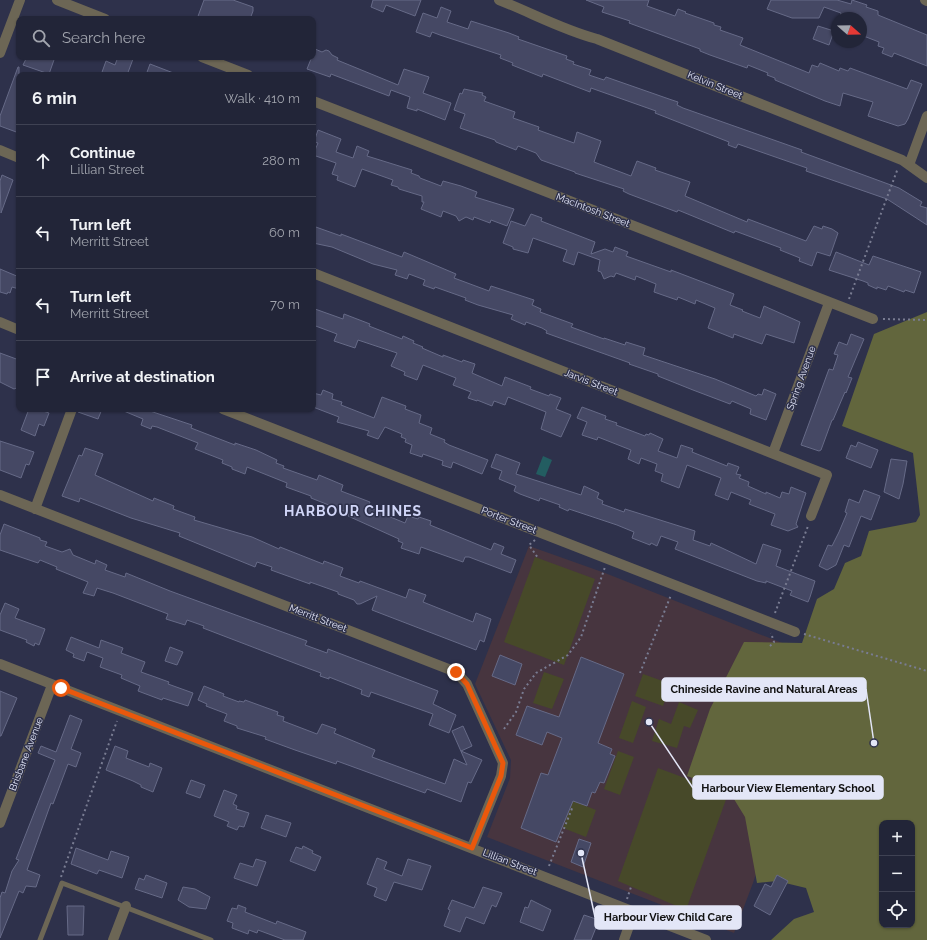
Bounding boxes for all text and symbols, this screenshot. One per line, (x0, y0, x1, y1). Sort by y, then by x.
north arrow (831, 12, 867, 48)
search box (16, 16, 316, 60)
icon: search (30, 27, 52, 49)
text: Search here (62, 29, 145, 47)
street label: Kelvin Street (686, 69, 745, 101)
text: 6 min (32, 88, 77, 108)
text: Walk · 410 m (225, 91, 300, 106)
text: Continue (70, 144, 135, 162)
icon: ahead (32, 150, 54, 172)
text: 280 m (262, 153, 300, 168)
text: Lillian Street (70, 162, 144, 177)
street label: MacIntosh Street (555, 191, 632, 229)
text: Turn left (70, 216, 131, 234)
icon: left (32, 222, 54, 244)
text: 60 m (269, 225, 300, 240)
text: Merritt Street (70, 234, 149, 249)
text: Turn left (70, 288, 131, 306)
icon: left (32, 294, 54, 316)
text: 70 m (270, 297, 300, 312)
text: Merritt Street (70, 306, 149, 321)
street label: Spring Avenue (784, 344, 818, 411)
icon: arrive (32, 366, 54, 388)
street label: Jarvis Street (563, 367, 620, 397)
text: Arrive at destination (70, 368, 215, 386)
district label: HARBOUR CHINES (284, 503, 422, 519)
street label: Porter Street (480, 504, 539, 536)
street label: Merritt Street (288, 602, 349, 634)
route end (447, 663, 465, 681)
callout: Chineside Ravine and Natural Areas (662, 678, 866, 701)
route start (52, 679, 70, 697)
text: Chineside Ravine and Natural Areas (670, 683, 858, 696)
street label: Brisbane Avenue (7, 716, 45, 792)
callout: Harbour View Elementary School (693, 776, 883, 799)
text: Harbour View Elementary School (701, 782, 875, 795)
map controls (879, 820, 915, 928)
button: + (879, 820, 915, 856)
street label: Lillian Street (481, 847, 539, 878)
button: − (879, 856, 915, 892)
button: locate (879, 892, 915, 928)
callout: Harbour View Child Care (595, 906, 741, 929)
text: Harbour View Child Care (604, 911, 733, 924)

